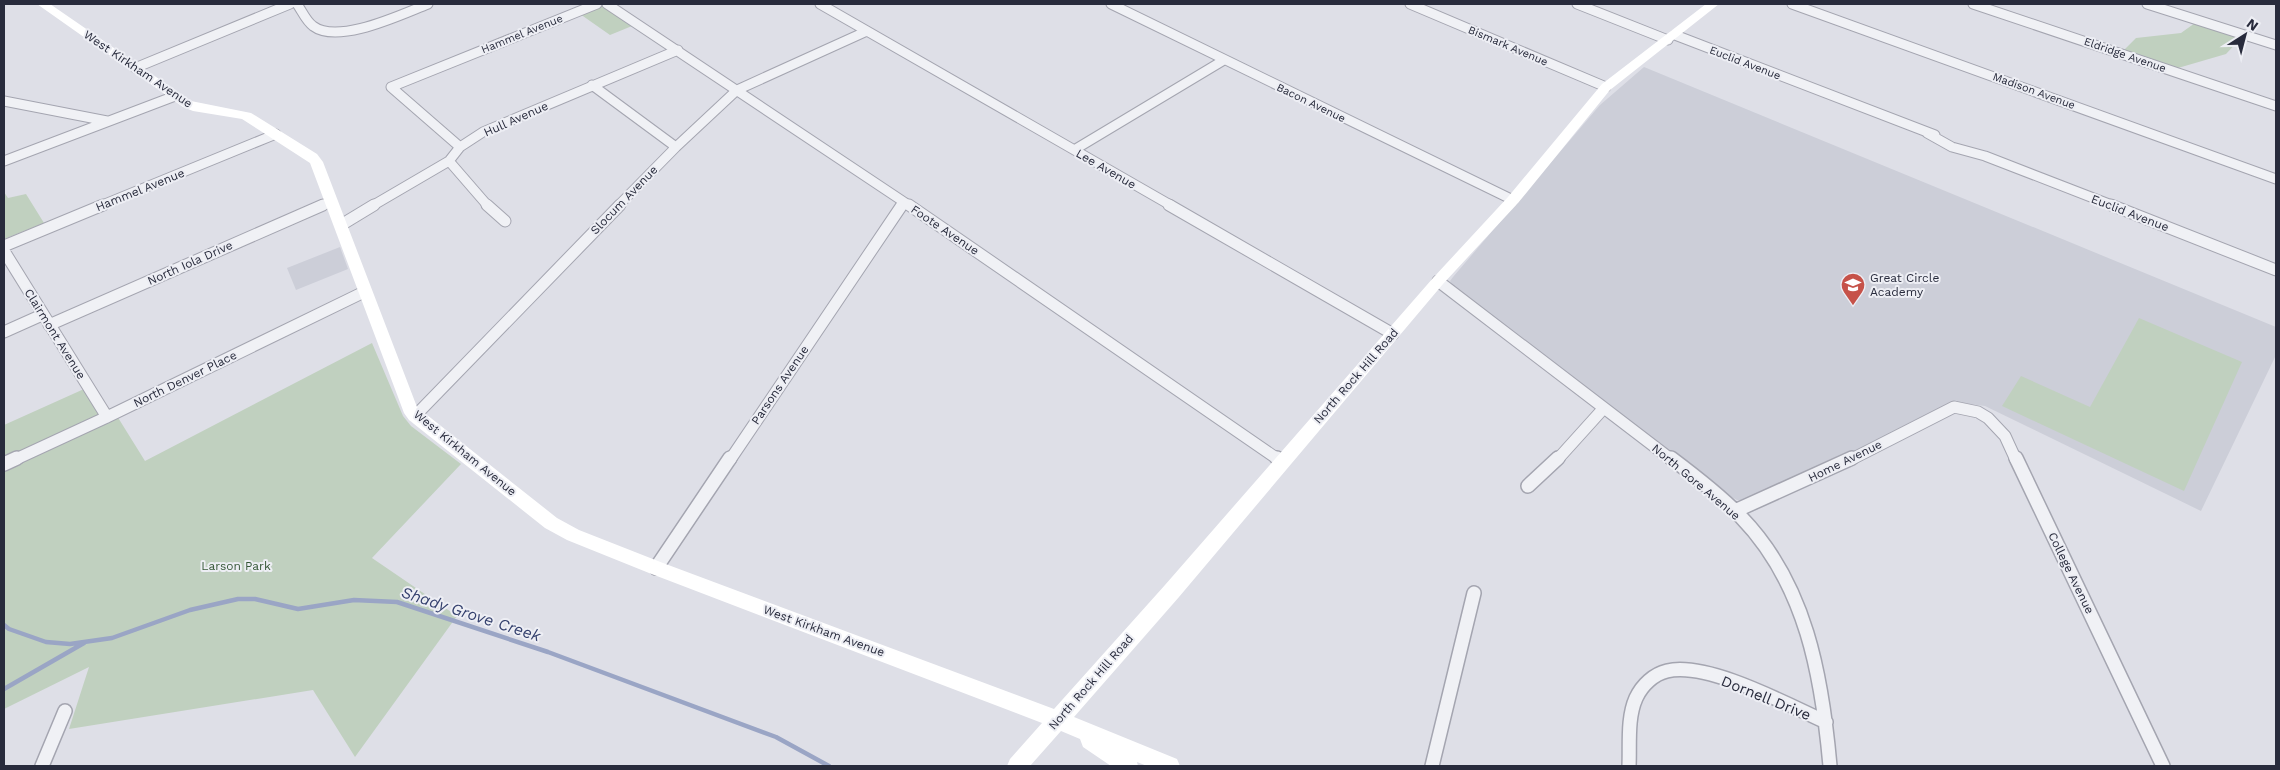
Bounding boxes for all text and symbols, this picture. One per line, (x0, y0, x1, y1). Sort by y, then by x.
north arrow (2220, 10, 2270, 60)
street label: Hammel Avenue (479, 12, 565, 56)
text: N (2244, 15, 2262, 34)
street label: Bismark Avenue (1466, 23, 1550, 69)
street label: West Kirkham Avenue (81, 27, 195, 111)
street label: Eldridge Avenue (2082, 35, 2168, 75)
street label: Euclid Avenue (1708, 43, 1782, 83)
street label: Madison Avenue (1991, 70, 2077, 112)
street label: Bacon Avenue (1274, 81, 1348, 125)
street label: Hull Avenue (482, 99, 550, 139)
street label: Lee Avenue (1074, 146, 1139, 192)
street label: Slocum Avenue (588, 163, 660, 237)
street label: Hammel Avenue (94, 166, 187, 214)
street label: Euclid Avenue (2089, 192, 2171, 234)
street label: Foote Avenue (908, 202, 982, 258)
street label: North Iola Drive (145, 238, 235, 288)
place label: Great Circle Academy (1870, 271, 1940, 299)
school or university icon: Great Circle Academy (1840, 272, 1866, 306)
street label: Clairmont Avenue (22, 286, 88, 382)
street label: North Rock Hill Road (1311, 326, 1401, 426)
street label: Parsons Avenue (748, 343, 812, 427)
street label: North Denver Place (131, 348, 239, 410)
street label: West Kirkham Avenue (411, 407, 519, 499)
street label: Home Avenue (1806, 437, 1884, 485)
street label: North Gore Avenue (1649, 441, 1743, 523)
street label: College Avenue (2045, 530, 2097, 616)
park label: Larson Park (201, 559, 271, 573)
water label: Shady Grove Creek (399, 583, 544, 646)
street label: West Kirkham Avenue (761, 603, 887, 659)
street label: North Rock Hill Road (1046, 632, 1136, 732)
street label: Dornell Drive (1719, 672, 1813, 724)

